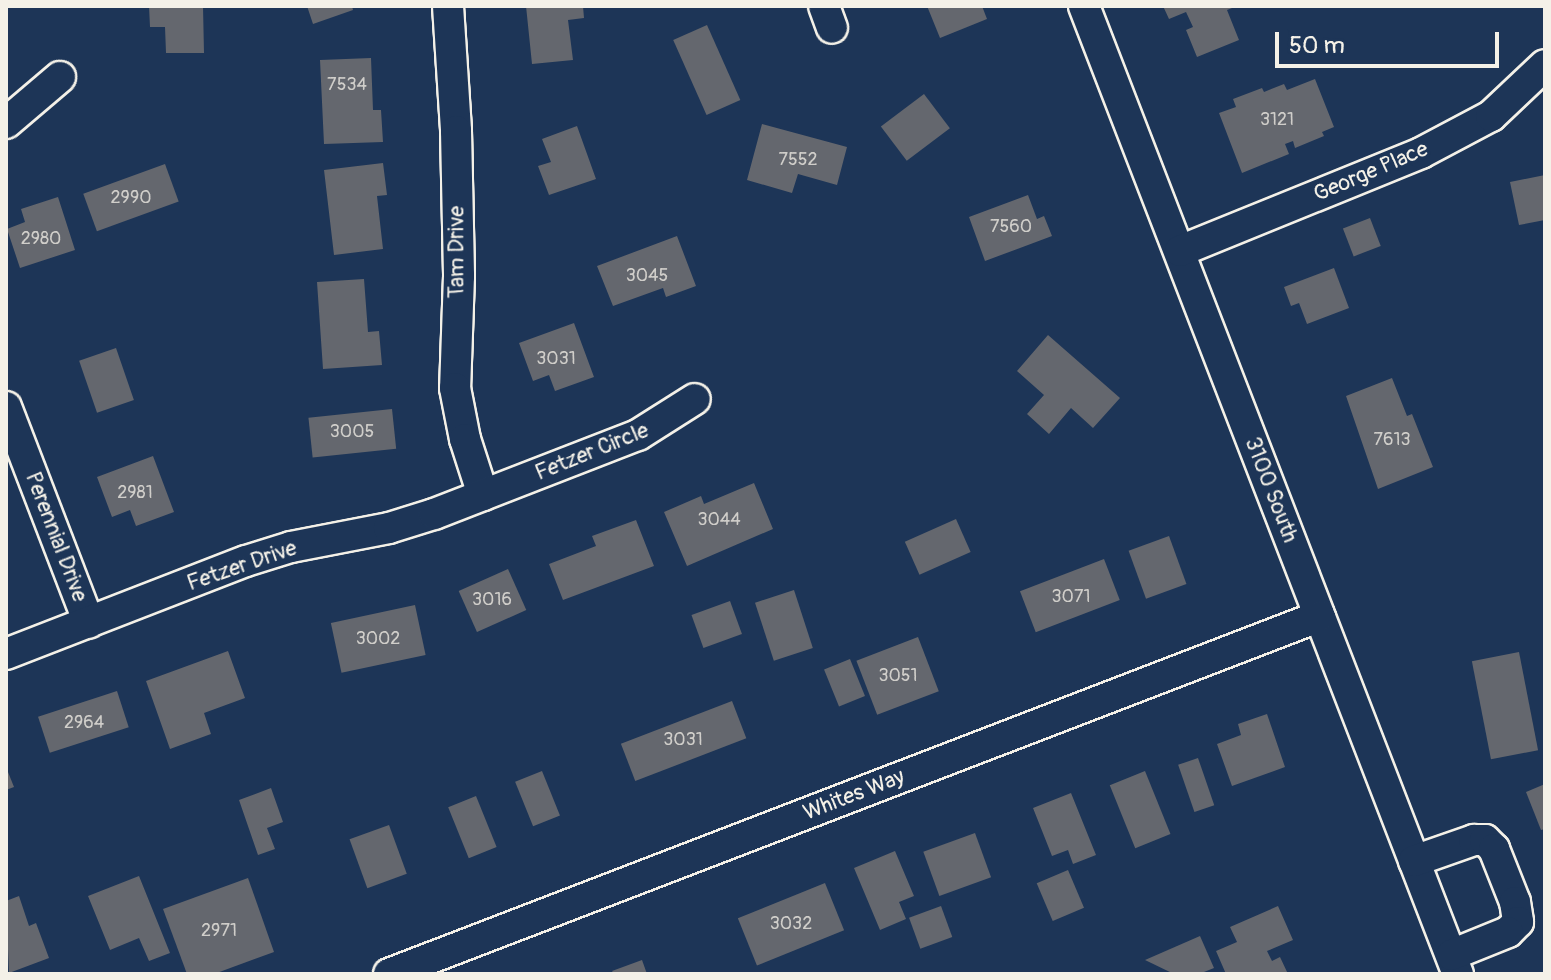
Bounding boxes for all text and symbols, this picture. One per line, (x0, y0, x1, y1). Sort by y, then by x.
scale bar (1279, 16, 1503, 66)
text: 50 m (1289, 31, 1345, 60)
house number: 7534 (327, 74, 367, 96)
house number: 3121 (1260, 109, 1294, 131)
street label: George Place (1310, 136, 1432, 208)
house number: 7552 (778, 149, 818, 171)
house number: 2990 (111, 187, 151, 209)
street label: Tam Drive (444, 206, 470, 298)
house number: 7560 (990, 216, 1032, 238)
house number: 2980 (21, 228, 61, 250)
house number: 3045 (626, 265, 668, 287)
house number: 3031 (536, 348, 576, 370)
street label: Fetzer Circle (532, 417, 652, 487)
house number: 3005 (330, 421, 374, 443)
house number: 7613 (1373, 429, 1411, 451)
street label: 3100 South (1239, 434, 1303, 546)
street label: Perennial Drive (19, 468, 93, 606)
house number: 2981 (117, 482, 153, 504)
house number: 3044 (697, 509, 741, 531)
street label: Fetzer Drive (184, 535, 300, 597)
house number: 3071 (1052, 586, 1090, 608)
house number: 3016 (472, 589, 512, 611)
house number: 3002 (356, 628, 400, 650)
house number: 3051 (878, 665, 918, 687)
house number: 2964 (64, 712, 104, 734)
house number: 3031 (663, 729, 703, 751)
street label: Whites Way (800, 764, 908, 826)
house number: 3032 (770, 913, 812, 935)
house number: 2971 (201, 920, 237, 942)

